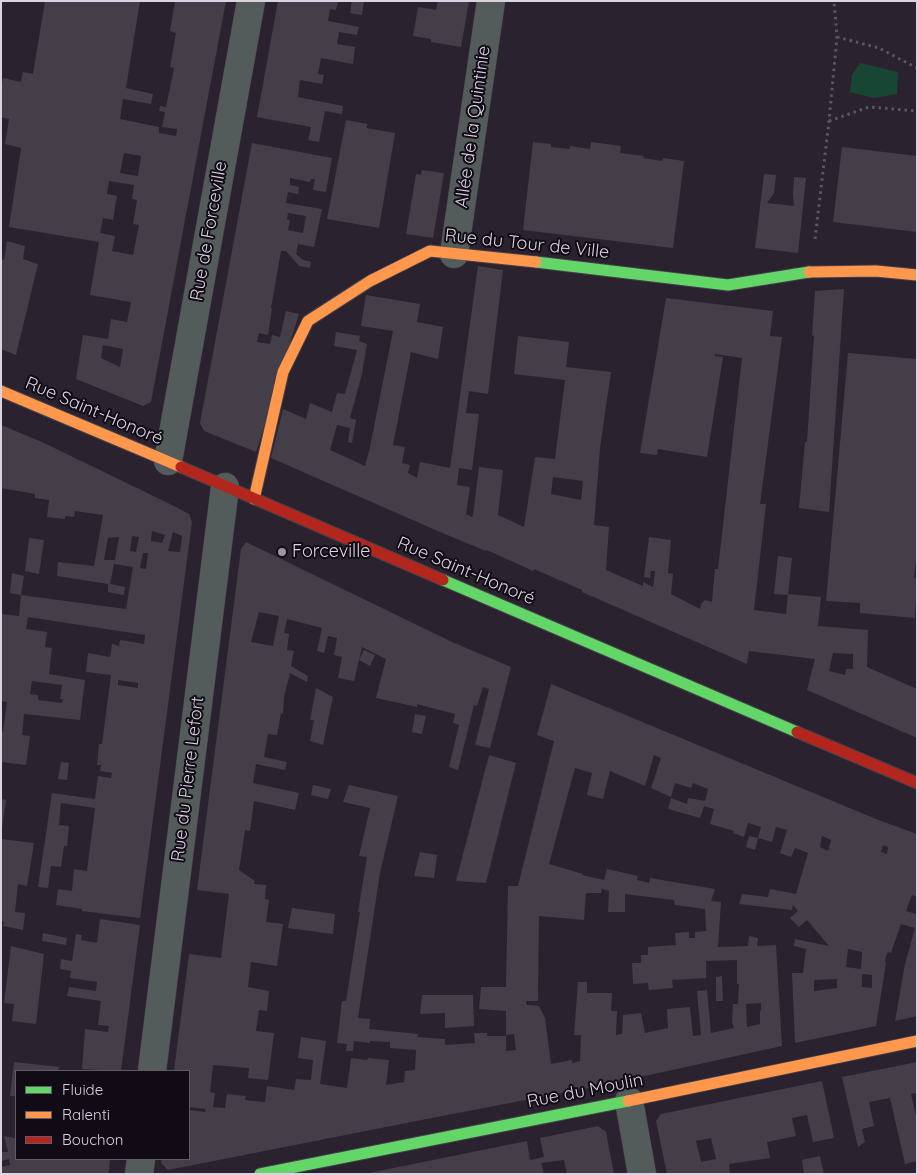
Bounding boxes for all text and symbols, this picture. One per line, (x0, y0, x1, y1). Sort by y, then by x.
street label: Allée de la Quintinie (451, 44, 495, 210)
street label: Rue de Forceville (186, 159, 232, 303)
street label: Rue du Tour de Ville (444, 225, 610, 263)
street label: Rue Saint-Honoré (22, 372, 166, 450)
street label: Rue Saint-Honoré (394, 532, 538, 610)
place label: Forceville (292, 541, 370, 563)
marker: Forceville (276, 546, 288, 558)
street label: Rue du Pierre Lefort (167, 695, 209, 863)
street label: Rue du Moulin (525, 1069, 645, 1113)
legend (15, 1070, 190, 1160)
text: Fluide (62, 1080, 103, 1099)
text: Ralenti (62, 1105, 110, 1124)
text: Bouchon (62, 1130, 123, 1149)

